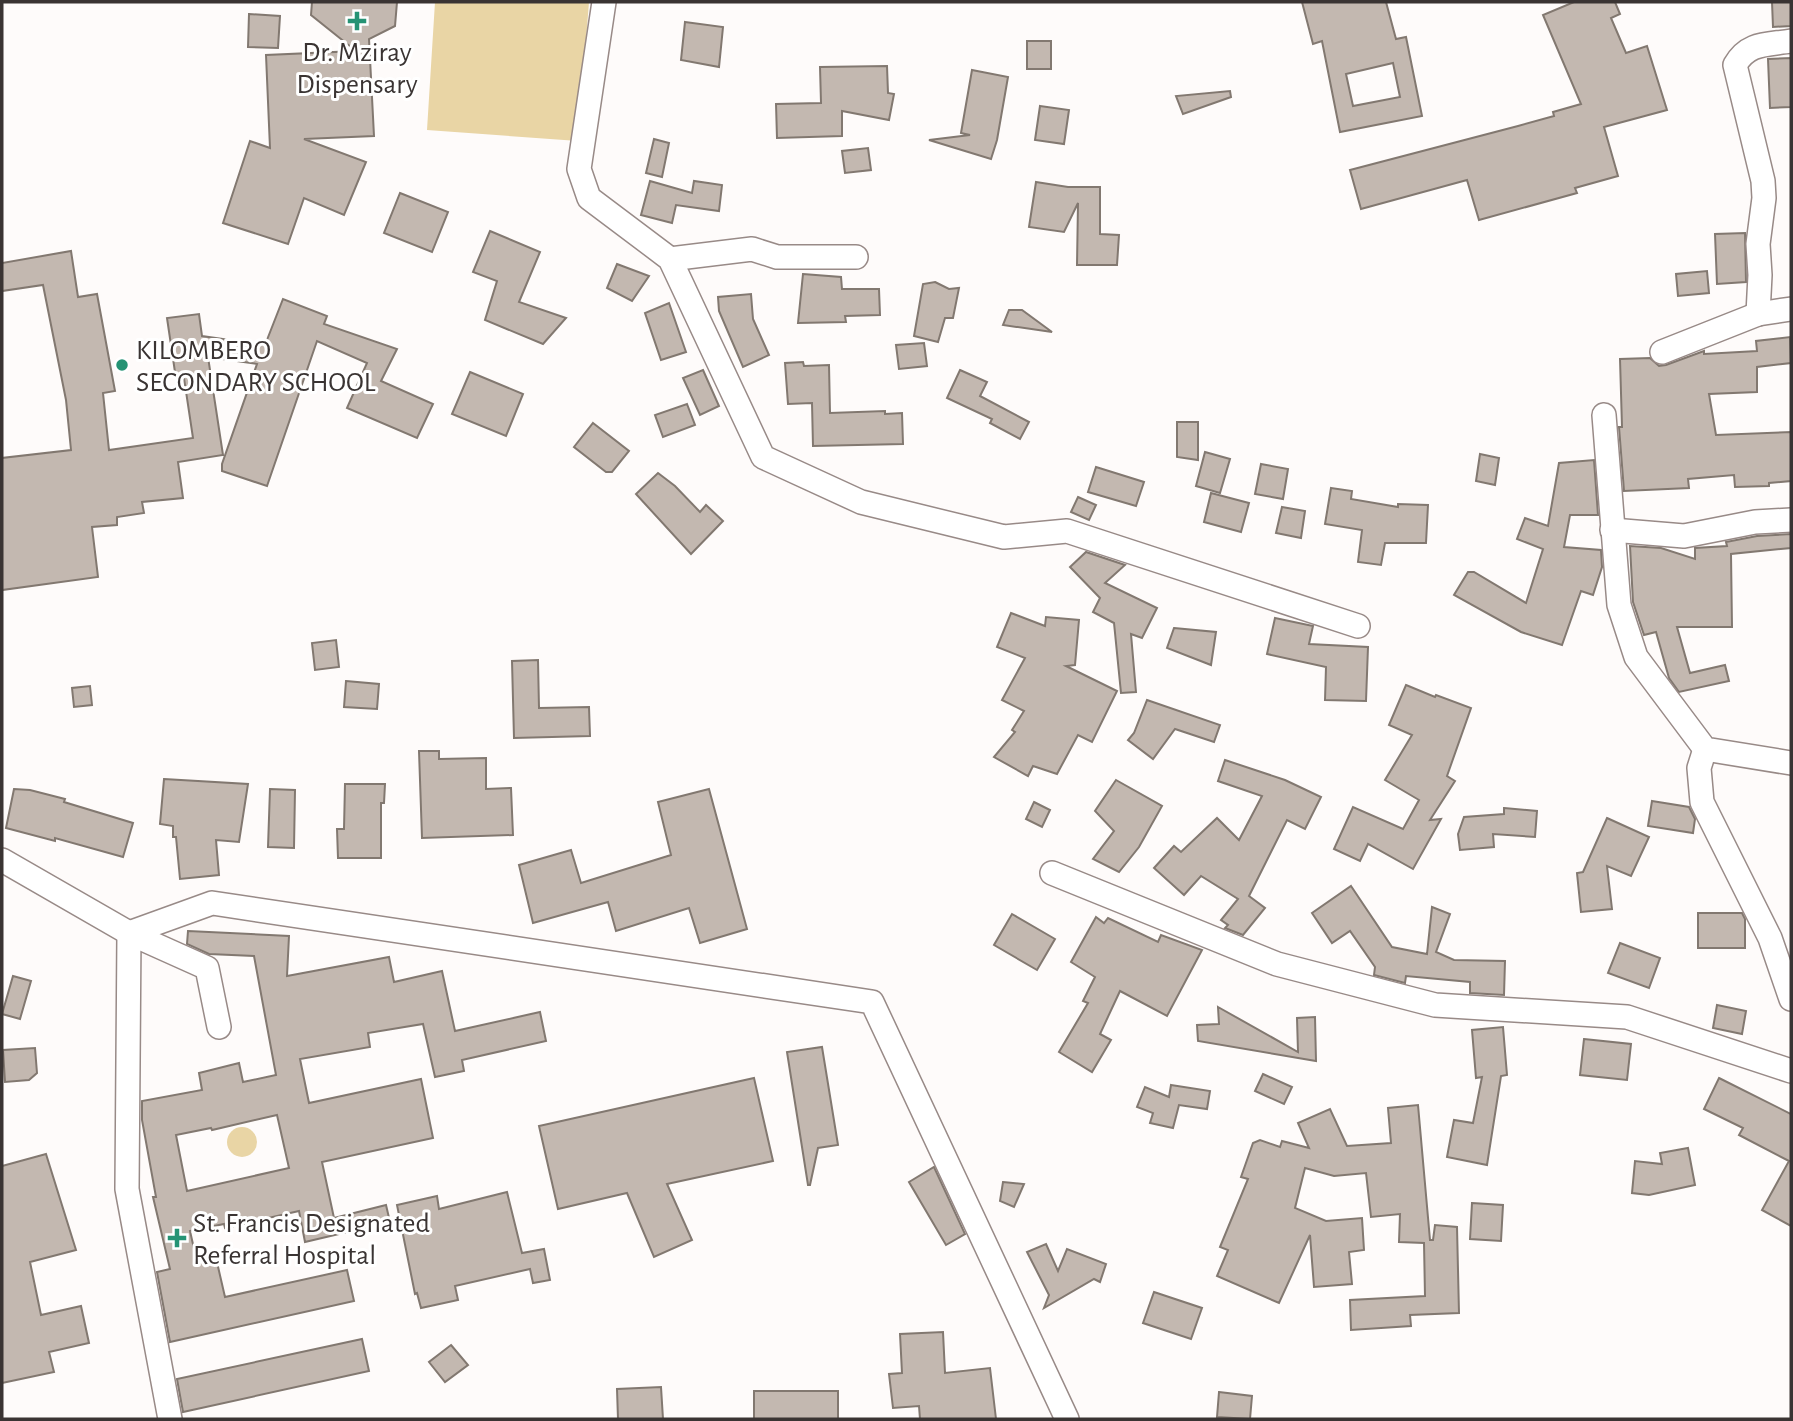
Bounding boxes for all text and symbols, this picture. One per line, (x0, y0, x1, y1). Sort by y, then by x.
marker: Dr. Mziray Dispensary (347, 11, 367, 31)
place label: Dr. Mziray Dispensary (296, 39, 418, 99)
place label: KILOMBERO SECONDARY SCHOOL (136, 337, 376, 397)
marker: KILOMBERO SECONDARY SCHOOL (114, 357, 130, 373)
place label: St. Francis Designated Referral Hospital (193, 1210, 430, 1270)
marker: St. Francis Designated Referral Hospital (167, 1228, 187, 1248)

